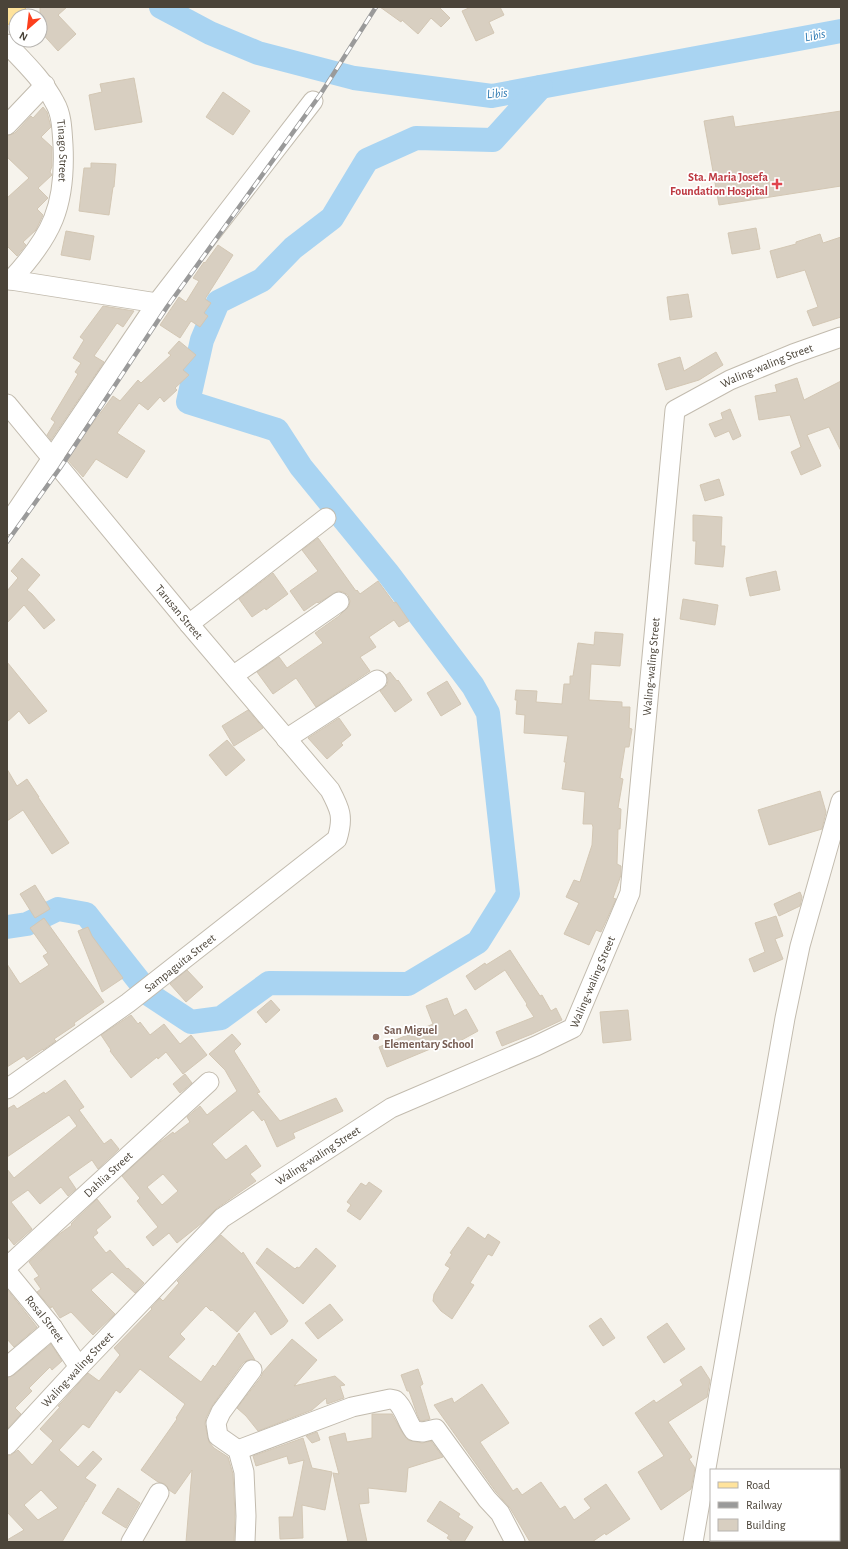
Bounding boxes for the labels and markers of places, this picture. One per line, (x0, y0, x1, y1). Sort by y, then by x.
place label: Sta. Maria Josefa Foundation Hospital (670, 171, 768, 197)
marker: Sta. Maria Josefa Foundation Hospital (771, 178, 783, 190)
place label: San Miguel Elementary School (384, 1024, 474, 1051)
marker: San Miguel Elementary School (371, 1032, 381, 1042)

